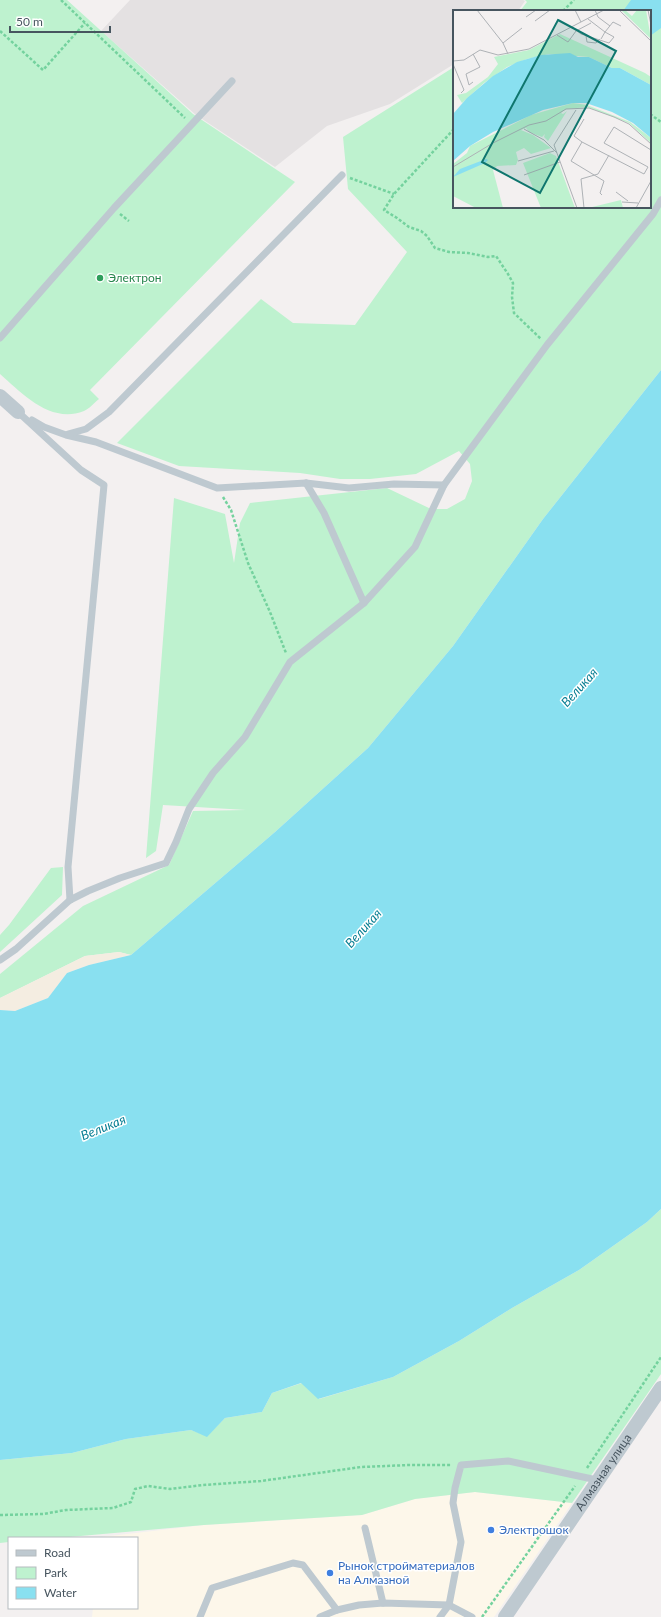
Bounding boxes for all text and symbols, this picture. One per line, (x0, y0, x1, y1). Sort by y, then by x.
scale bar (10, 8, 110, 34)
inset map (453, 10, 651, 208)
text: 50 m (16, 14, 43, 29)
place label: Электрон (108, 270, 162, 285)
marker: Электрон (95, 273, 105, 283)
water label: Великая (557, 664, 601, 710)
water label: Великая (341, 905, 385, 951)
water label: Великая (78, 1111, 128, 1143)
street label: Алмазная улица (572, 1431, 635, 1513)
place label: Электрошок (499, 1522, 569, 1537)
marker: Электрошок (486, 1525, 496, 1535)
legend (8, 1537, 138, 1609)
text: Road (44, 1545, 71, 1560)
place label: Рынок стройматериалов на Алмазной (338, 1558, 475, 1587)
text: Park (44, 1565, 68, 1580)
marker: Рынок стройматериалов на Алмазной (325, 1568, 335, 1578)
text: Water (44, 1585, 77, 1600)

